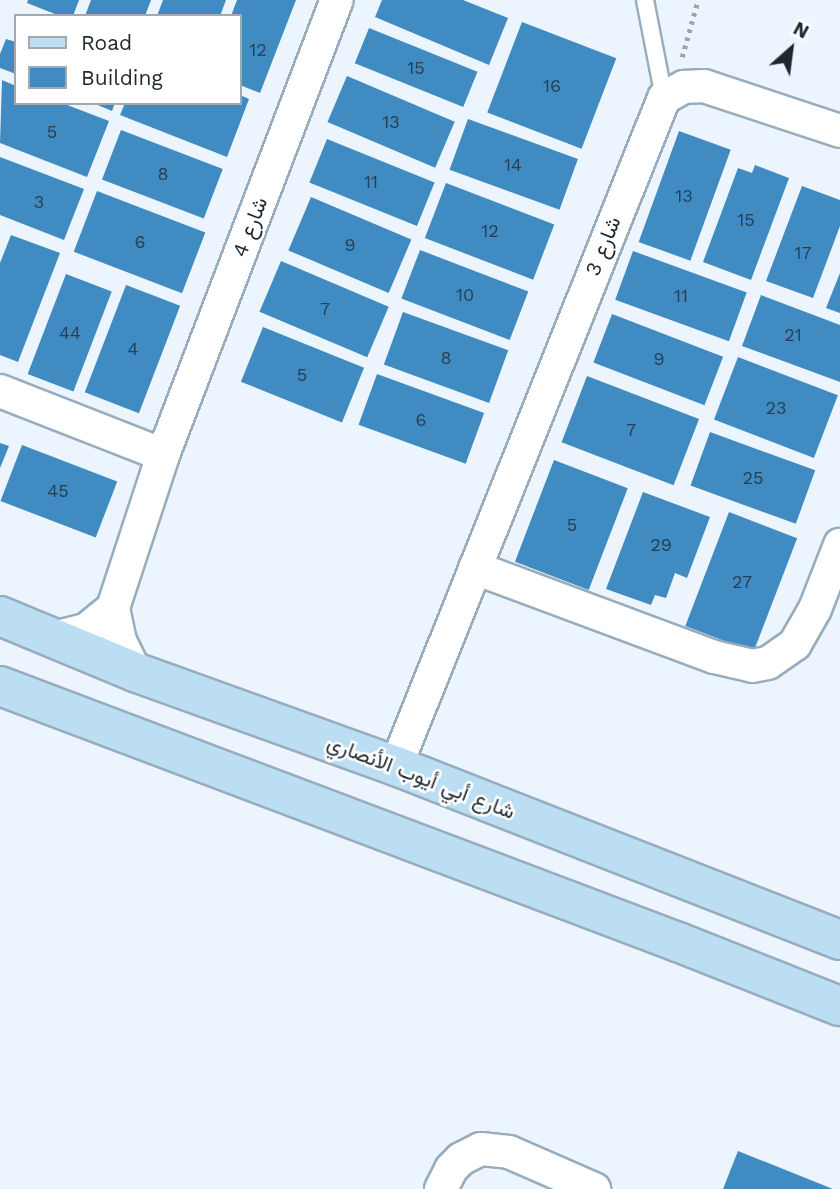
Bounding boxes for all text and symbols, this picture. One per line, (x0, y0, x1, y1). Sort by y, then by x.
legend (14, 14, 242, 105)
north arrow (756, 14, 826, 84)
text: N (789, 17, 813, 43)
text: Road (81, 30, 132, 55)
house number: 12 (249, 39, 267, 61)
house number: 15 (407, 57, 425, 79)
text: Building (81, 65, 163, 90)
house number: 16 (543, 75, 561, 97)
house number: 13 (382, 111, 400, 133)
house number: 5 (47, 121, 57, 143)
house number: 14 (504, 154, 522, 176)
house number: 8 (157, 163, 169, 185)
house number: 11 (364, 171, 378, 193)
house number: 13 (675, 185, 693, 207)
house number: 3 (34, 191, 44, 213)
street label: شارع 4 (227, 193, 273, 261)
house number: 15 (737, 209, 755, 231)
street label: شارع 3 (580, 213, 626, 279)
house number: 12 (481, 220, 499, 242)
house number: 6 (135, 231, 145, 253)
house number: 9 (344, 234, 356, 256)
house number: 17 (794, 242, 812, 264)
house number: 10 (456, 284, 474, 306)
house number: 11 (674, 285, 688, 307)
house number: 7 (320, 298, 330, 320)
house number: 44 (59, 322, 81, 344)
house number: 21 (784, 324, 802, 346)
house number: 4 (128, 338, 138, 360)
house number: 8 (440, 347, 452, 369)
house number: 9 (653, 348, 665, 370)
house number: 5 (297, 364, 307, 386)
house number: 23 (766, 397, 786, 419)
house number: 6 (416, 409, 426, 431)
house number: 7 (626, 419, 636, 441)
house number: 25 (743, 467, 763, 489)
house number: 45 (47, 480, 69, 502)
house number: 5 (567, 514, 577, 536)
house number: 29 (650, 534, 672, 556)
house number: 27 (732, 571, 752, 593)
street label: شارع أبي أيوب الأنصاري (324, 730, 518, 824)

